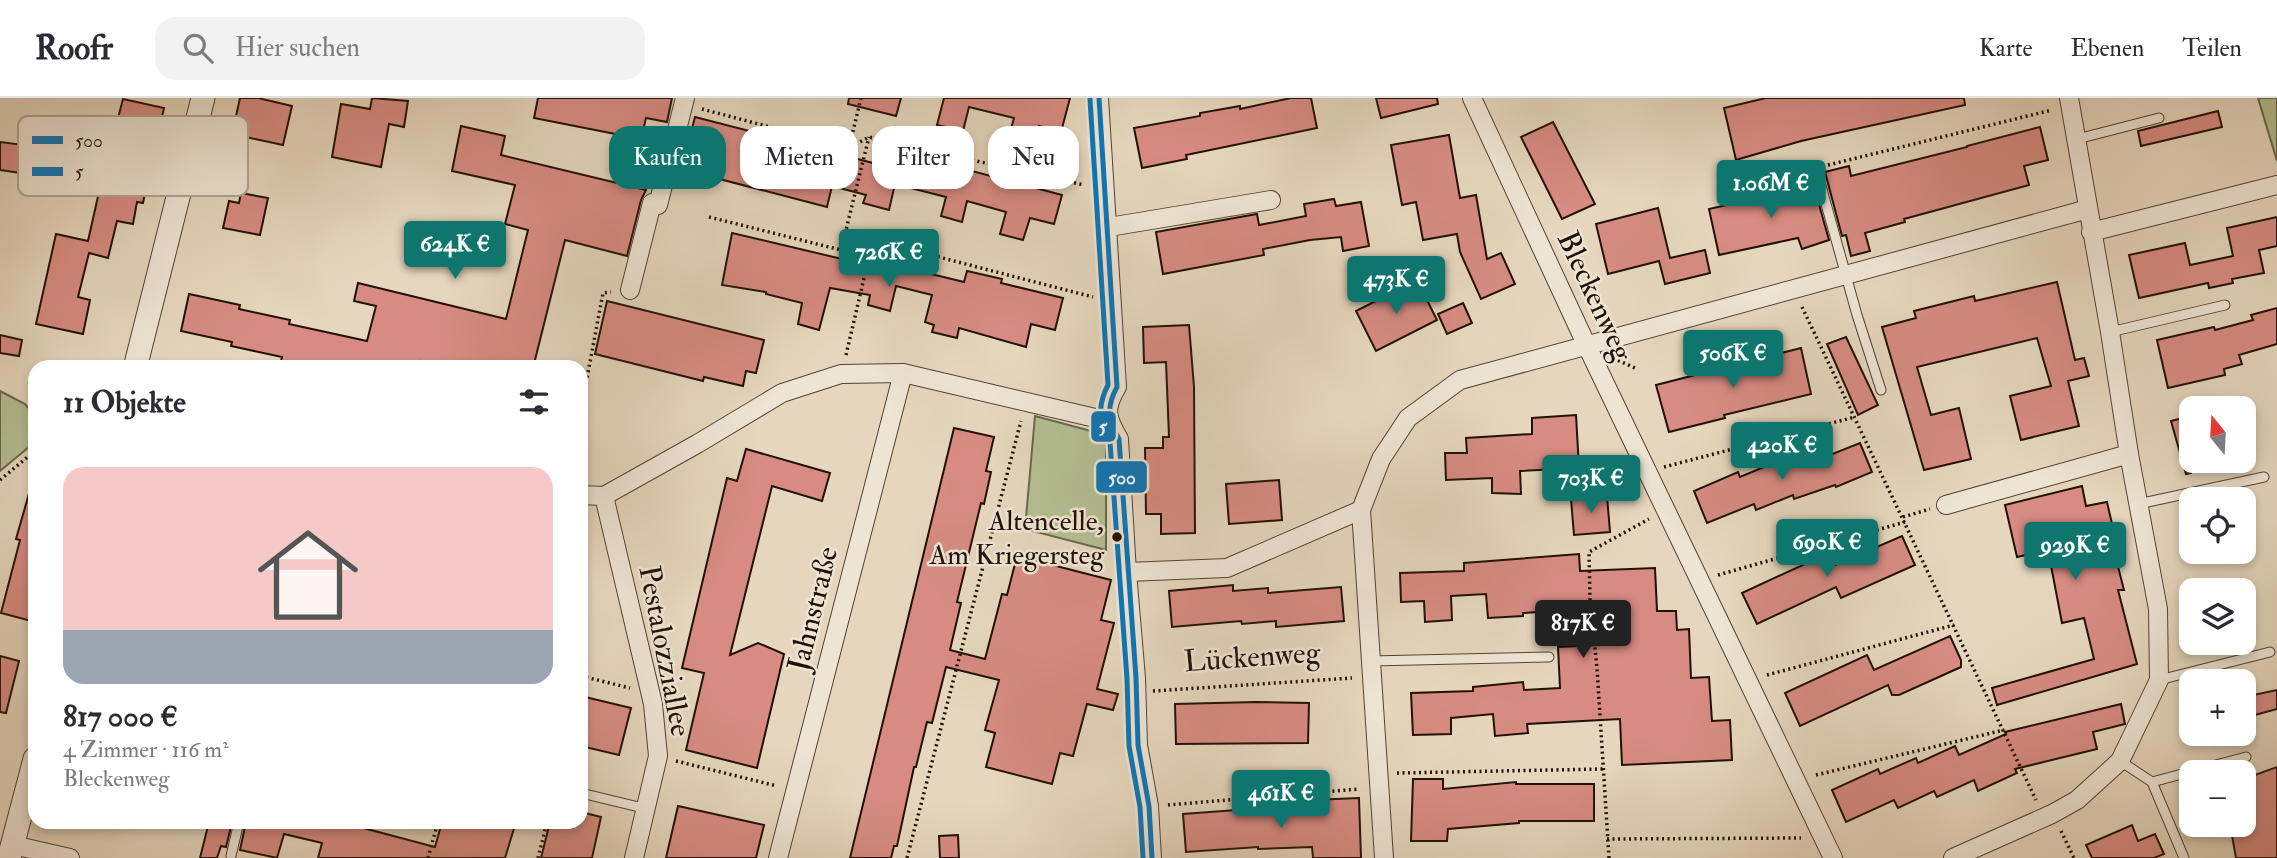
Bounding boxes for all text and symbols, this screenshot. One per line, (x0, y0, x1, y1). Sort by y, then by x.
search box (155, 17, 645, 80)
text: Roofr (35, 28, 113, 69)
icon: search (179, 29, 217, 67)
text: Hier suchen (235, 32, 360, 64)
text: Karte (1979, 33, 2032, 64)
text: Ebenen (2070, 33, 2144, 64)
text: Teilen (2182, 33, 2242, 64)
legend (18, 116, 248, 196)
chip: Kaufen (609, 126, 726, 189)
chip: Mieten (740, 126, 858, 189)
chip: Filter (872, 126, 974, 189)
chip: Neu (988, 126, 1079, 189)
text: 500 (75, 129, 103, 153)
text: 5 (75, 160, 84, 184)
pin: 1.06M € (1706, 160, 1836, 220)
text: 1.06M € (1733, 168, 1809, 197)
pin: 624K € (398, 222, 512, 281)
street label: Bleckenweg (1549, 225, 1642, 368)
text: 624K € (420, 229, 490, 258)
pin: 726K € (832, 230, 946, 289)
text: 726K € (855, 237, 923, 266)
pin: 473K € (1339, 256, 1453, 316)
text: 473K € (1363, 264, 1429, 293)
pin: 506K € (1676, 330, 1790, 390)
text: 506K € (1699, 338, 1767, 367)
icon: filters (515, 383, 553, 421)
text: 11 Objekte (63, 384, 186, 421)
north arrow (2179, 396, 2256, 472)
map controls (2179, 396, 2256, 837)
line badge: 5 (1090, 410, 1117, 443)
text: 5 (1099, 415, 1108, 439)
pin: 420K € (1725, 422, 1839, 482)
text: 420K € (1747, 430, 1817, 459)
pin: 703K € (1534, 456, 1648, 515)
line badge: 500 (1095, 460, 1148, 494)
text: 703K € (1558, 463, 1624, 492)
text: 500 (1108, 466, 1136, 490)
button: locate (2179, 487, 2256, 564)
place label: Altencelle, Am Kriegersteg (928, 504, 1105, 573)
icon: home (245, 512, 371, 638)
pin: 690K € (1770, 519, 1884, 579)
pin: 929K € (2018, 522, 2132, 582)
text: 690K € (1792, 527, 1862, 556)
marker: Altencelle, Am Kriegersteg (1110, 530, 1124, 544)
text: 929K € (2040, 530, 2110, 559)
street label: Jahnstraße (779, 543, 846, 676)
street label: Pestalozziallee (630, 562, 700, 740)
button: layers (2179, 578, 2256, 655)
pin: 817K € (1526, 601, 1640, 660)
text: 817K € (1551, 608, 1615, 637)
street label: Lückenweg (1183, 634, 1323, 680)
button: + (2179, 669, 2256, 746)
text: 817 000 € (63, 698, 178, 735)
text: 4 Zimmer · 116 m² (63, 735, 229, 764)
button: − (2179, 760, 2256, 837)
text: Bleckenweg (63, 764, 169, 793)
pin: 461K € (1224, 770, 1338, 830)
text: 461K € (1248, 778, 1314, 807)

